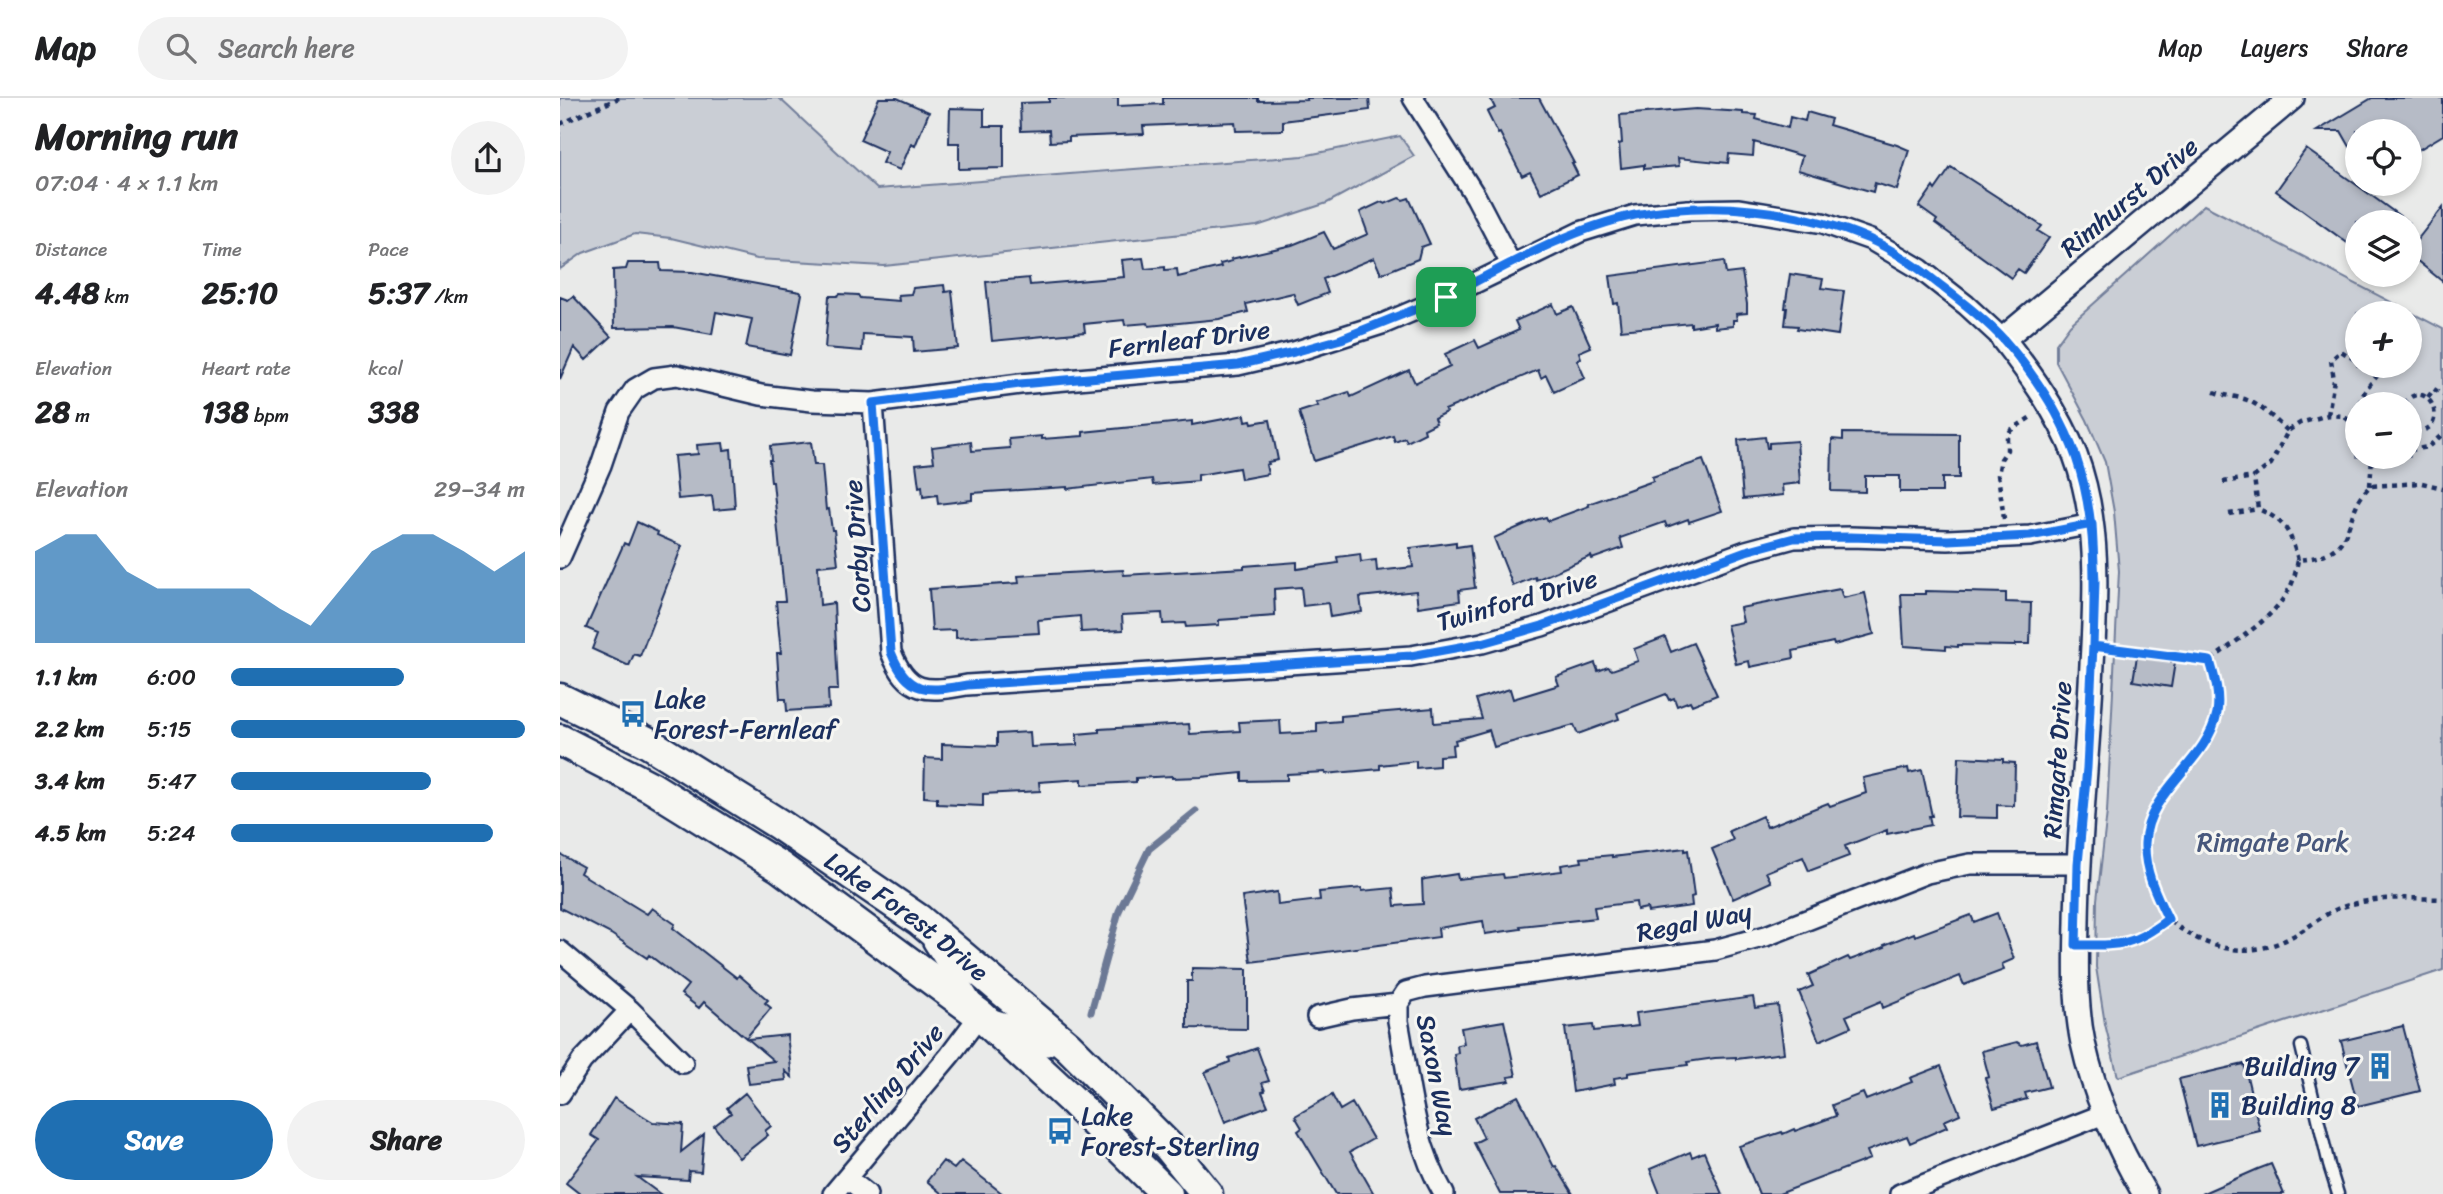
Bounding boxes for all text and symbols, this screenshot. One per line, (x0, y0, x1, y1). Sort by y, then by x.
search box (138, 17, 628, 80)
text: Map (35, 19, 96, 77)
text: Search here (218, 25, 355, 71)
text: Map (2158, 27, 2203, 69)
text: Layers (2241, 27, 2308, 69)
text: Share (2346, 27, 2408, 69)
icon: search (162, 29, 200, 67)
text: Morning run (35, 103, 238, 170)
map controls (2345, 119, 2422, 469)
button: locate (2345, 119, 2422, 196)
button: share (451, 121, 525, 195)
street label: Rimhurst Drive (2049, 125, 2209, 269)
text: 07:04 · 4 × 1.1 km (35, 163, 218, 204)
button: layers (2345, 210, 2422, 287)
text: Distance (35, 233, 107, 266)
text: Time (202, 233, 242, 266)
text: Pace (368, 233, 409, 266)
text: 4.48 (35, 266, 100, 320)
text: 25:10 (202, 266, 278, 320)
text: 5:37 (368, 266, 429, 320)
pin (1416, 267, 1476, 327)
icon: arrive (1427, 278, 1465, 316)
text: km (100, 280, 129, 313)
text: /km (429, 280, 468, 313)
button: + (2345, 301, 2422, 378)
street label: Fernleaf Drive (1105, 306, 1273, 372)
text: Elevation (35, 352, 112, 385)
text: Heart rate (202, 352, 291, 385)
text: kcal (368, 352, 403, 385)
text: 28 (35, 385, 70, 439)
text: 138 (202, 385, 249, 439)
text: 338 (368, 385, 419, 439)
button: − (2345, 392, 2422, 469)
text: m (70, 399, 90, 432)
text: bpm (249, 399, 289, 432)
text: Elevation (35, 469, 128, 510)
text: 29–34 m (434, 469, 525, 510)
street label: Corby Drive (829, 478, 885, 614)
street label: Twinford Drive (1431, 555, 1603, 645)
text: 1.1 km (35, 657, 98, 698)
text: 6:00 (147, 657, 196, 698)
place label: Lake Forest-Fernleaf (654, 676, 840, 752)
street label: Rimgate Drive (2029, 680, 2085, 840)
bus stop icon: Lake Forest-Fernleaf (618, 699, 648, 729)
text: 2.2 km (35, 709, 104, 750)
text: 5:15 (147, 709, 192, 750)
text: 3.4 km (35, 761, 105, 802)
text: 5:47 (147, 761, 196, 802)
text: 4.5 km (35, 813, 106, 854)
text: 5:24 (147, 813, 196, 854)
park label: Rimgate Park (2197, 819, 2349, 865)
street label: Lake Forest Drive (815, 839, 1000, 994)
street label: Regal Way (1633, 888, 1756, 956)
street label: Saxon Way (1403, 1010, 1471, 1141)
street label: Sterling Drive (818, 1012, 956, 1164)
place label: Building 7 (2244, 1043, 2361, 1089)
building icon: Building 7 (2365, 1051, 2395, 1081)
place label: Building 8 (2241, 1082, 2357, 1128)
building icon: Building 8 (2205, 1090, 2235, 1120)
place label: Lake Forest-Sterling (1081, 1093, 1260, 1169)
button: Save (35, 1100, 273, 1180)
button: Share (287, 1100, 525, 1180)
bus stop icon: Lake Forest-Sterling (1045, 1116, 1075, 1146)

